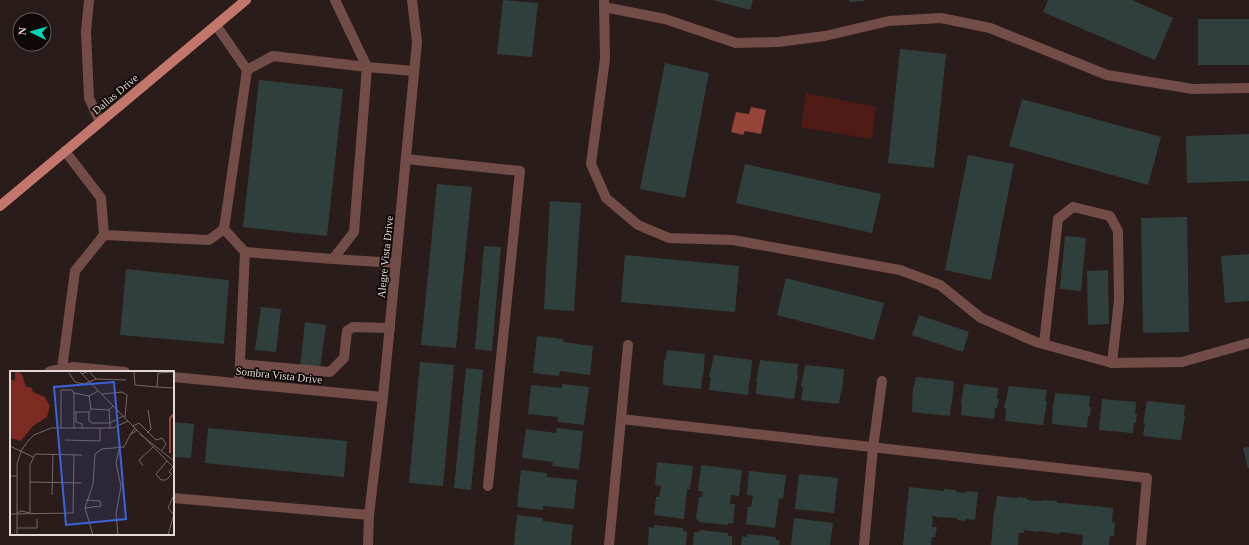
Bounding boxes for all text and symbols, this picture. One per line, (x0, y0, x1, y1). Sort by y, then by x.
north arrow (12, 12, 52, 52)
text: N (16, 27, 28, 36)
street label: Dallas Drive (90, 71, 140, 117)
street label: Alegre Vista Drive (375, 215, 395, 299)
street label: Sombra Vista Drive (235, 364, 323, 386)
inset map (10, 371, 174, 535)

